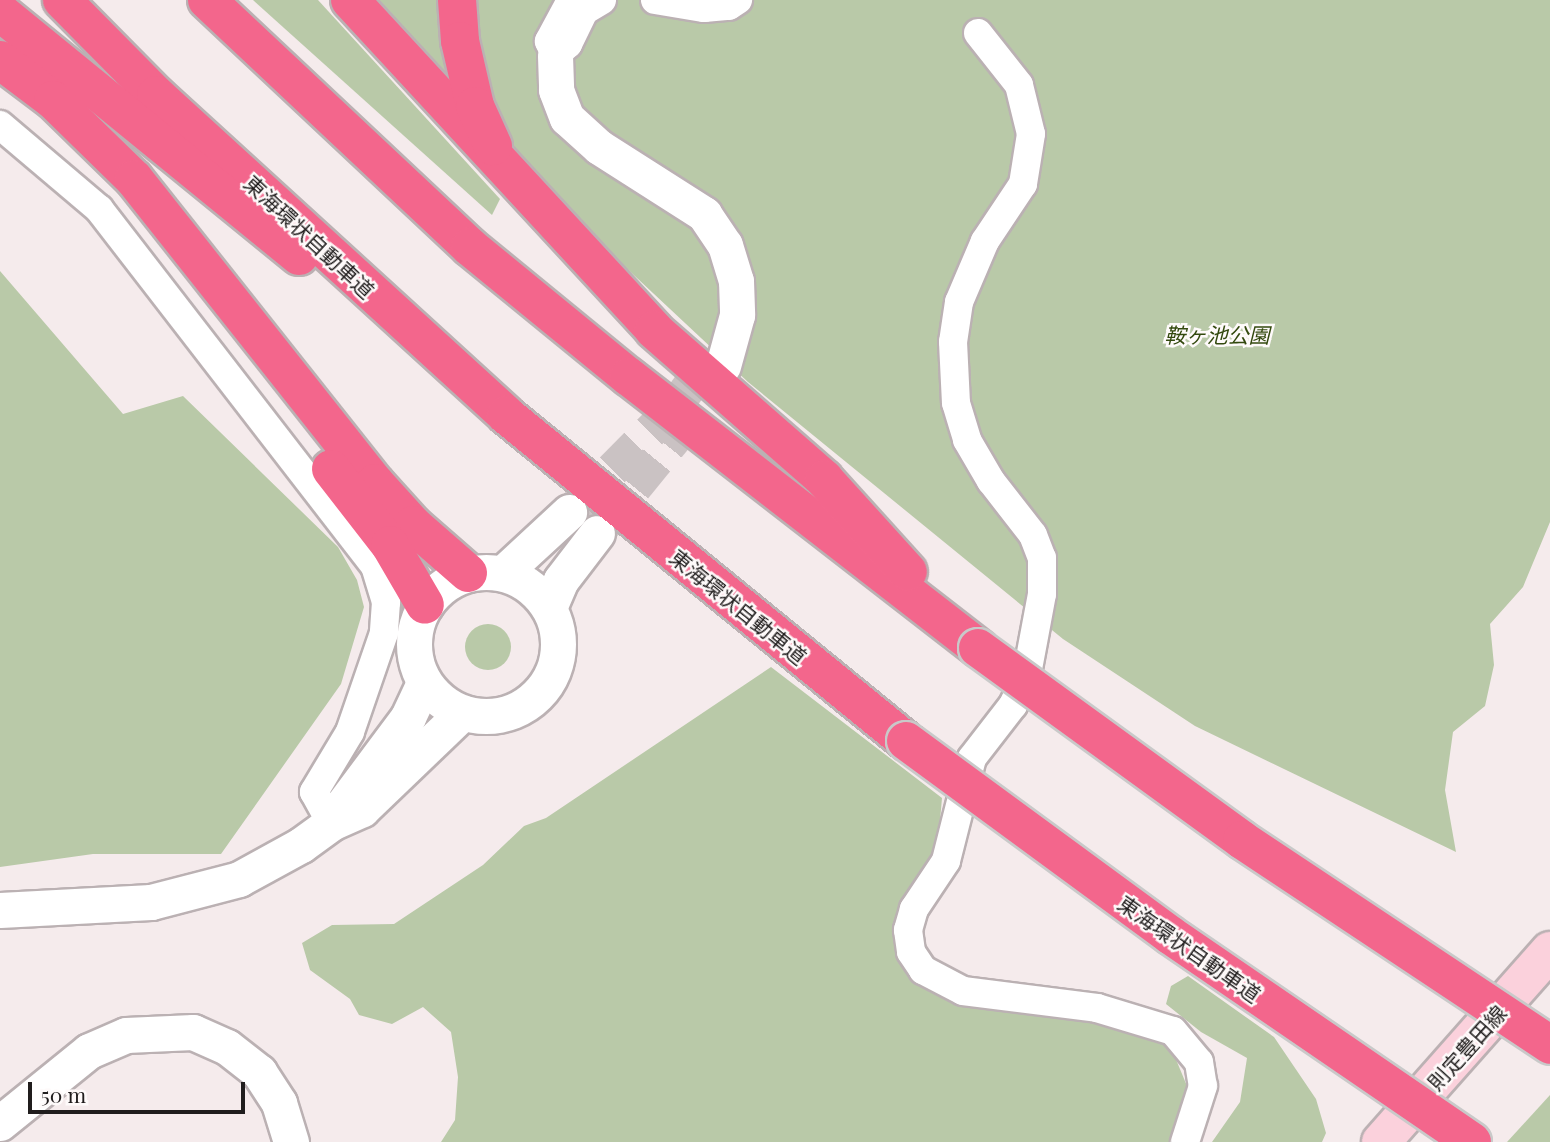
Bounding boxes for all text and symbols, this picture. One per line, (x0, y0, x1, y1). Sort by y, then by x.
street label: 東海環状自動車道 (240, 169, 380, 303)
park label: 鞍ヶ池公園 (1165, 321, 1269, 347)
street label: 東海環状自動車道 (666, 543, 812, 669)
street label: 東海環状自動車道 (1114, 889, 1266, 1007)
street label: 則定豊田線 (1422, 1000, 1510, 1094)
scale bar (32, 1068, 248, 1112)
text: 50 m (41, 1080, 86, 1108)

